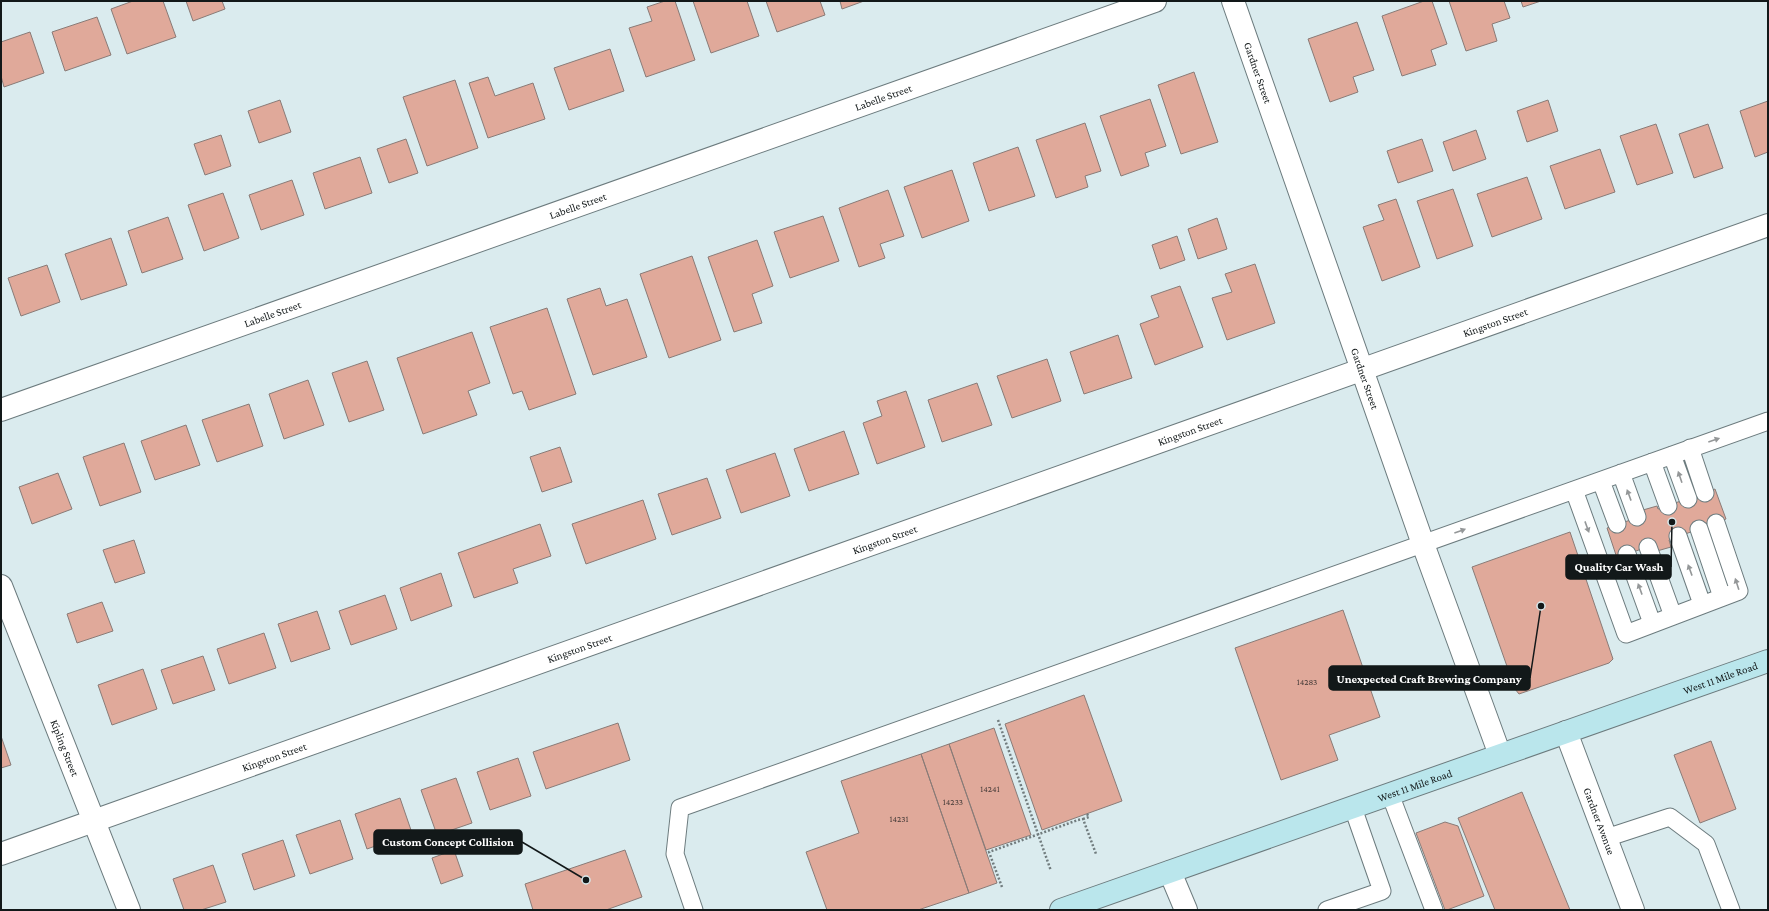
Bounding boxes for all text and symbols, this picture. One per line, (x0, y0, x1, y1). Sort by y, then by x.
street label: Gardner Street (1242, 40, 1274, 105)
street label: Labelle Street (853, 82, 914, 113)
street label: Labelle Street (548, 190, 608, 221)
street label: Labelle Street (242, 298, 303, 329)
street label: Kingston Street (1461, 305, 1529, 339)
street label: Gardner Street (1349, 346, 1381, 411)
street label: Kingston Street (1156, 414, 1224, 448)
one-way arrow (1709, 436, 1721, 442)
one-way arrow (1677, 471, 1683, 483)
one-way arrow (1626, 489, 1632, 501)
one-way arrow (1584, 521, 1590, 533)
street label: Kingston Street (851, 522, 919, 556)
one-way arrow (1454, 527, 1466, 533)
callout: Quality Car Wash (1566, 555, 1671, 579)
text: Quality Car Wash (1575, 560, 1664, 574)
one-way arrow (1687, 564, 1693, 576)
one-way arrow (1734, 578, 1740, 590)
one-way arrow (1636, 582, 1642, 594)
street label: Kingston Street (546, 631, 614, 665)
street label: West 11 Mile Road (1681, 659, 1759, 696)
callout: Unexpected Craft Brewing Company (1329, 666, 1530, 690)
text: Unexpected Craft Brewing Company (1336, 672, 1522, 686)
house number: 14283 (1297, 677, 1317, 687)
street label: Kipling Street (48, 718, 82, 778)
street label: Kingston Street (240, 740, 308, 774)
street label: West 11 Mile Road (1376, 767, 1454, 804)
house number: 14241 (980, 784, 1000, 794)
street label: Gardner Avenue (1581, 786, 1618, 856)
house number: 14233 (943, 797, 963, 807)
house number: 14231 (889, 814, 909, 824)
callout: Custom Concept Collision (374, 830, 522, 854)
text: Custom Concept Collision (382, 835, 514, 849)

